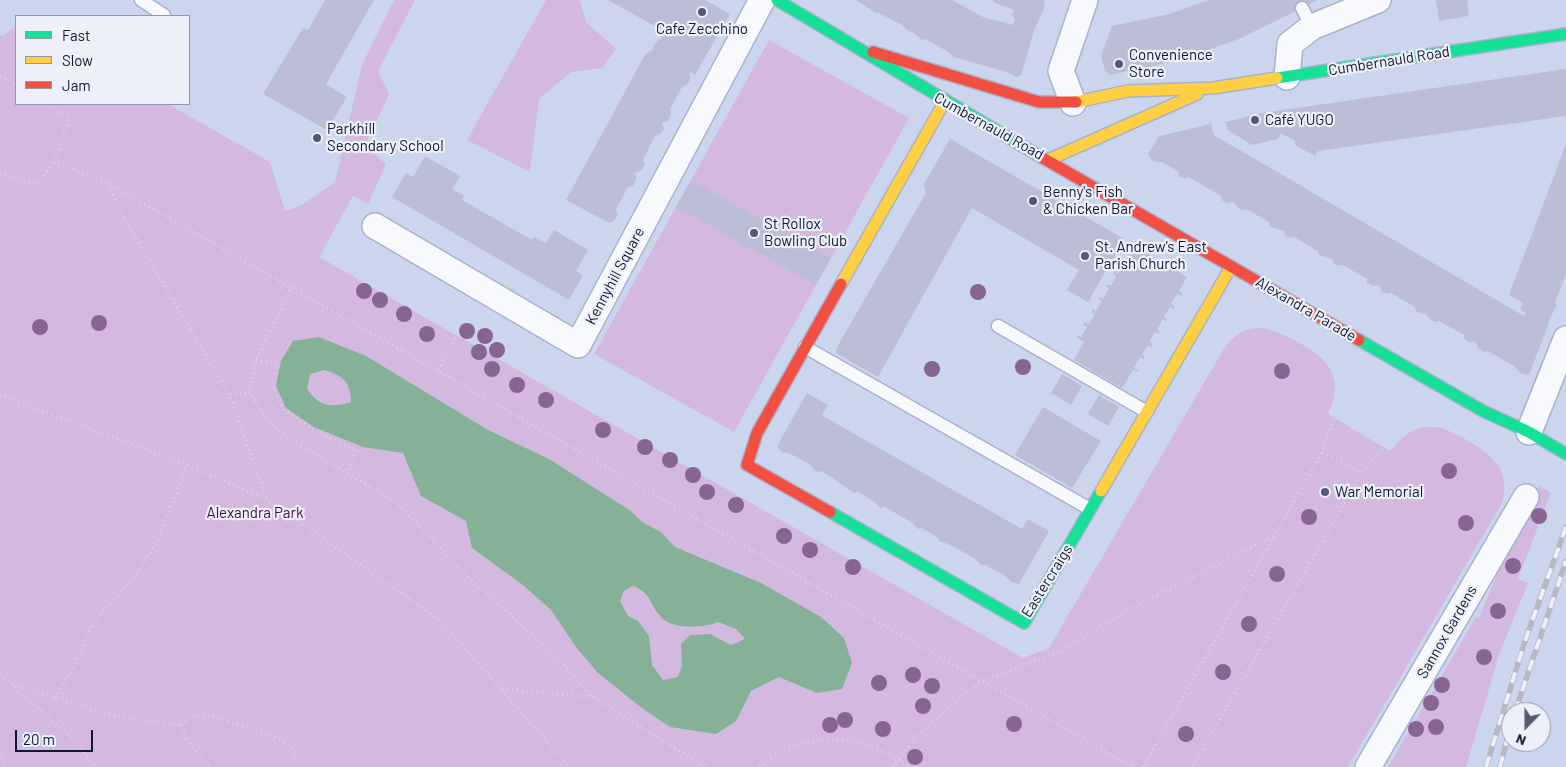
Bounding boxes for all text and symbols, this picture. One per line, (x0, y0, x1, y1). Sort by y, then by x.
marker: Cafe Zecchino (696, 6, 708, 18)
legend (15, 15, 190, 105)
place label: Cafe Zecchino (656, 20, 748, 38)
text: Fast (62, 26, 90, 44)
street label: Cumbernauld Road (1327, 43, 1451, 79)
place label: Convenience Store (1129, 46, 1213, 81)
text: Slow (62, 51, 93, 69)
marker: Convenience Store (1113, 58, 1125, 70)
text: Jam (62, 76, 91, 94)
street label: Cumbernauld Road (931, 88, 1047, 164)
place label: Café YUGO (1265, 111, 1334, 129)
marker: Café YUGO (1249, 114, 1261, 126)
place label: Parkhill Secondary School (327, 120, 444, 155)
marker: Parkhill Secondary School (311, 132, 323, 144)
place label: Benny's Fish & Chicken Bar (1043, 183, 1133, 218)
marker: Benny's Fish & Chicken Bar (1027, 195, 1039, 207)
place label: St Rollox Bowling Club (764, 215, 847, 250)
street label: Kennyhill Square (582, 224, 648, 328)
marker: St Rollox Bowling Club (748, 227, 760, 239)
place label: St. Andrew's East Parish Church (1095, 238, 1207, 273)
marker: St. Andrew's East Parish Church (1079, 250, 1091, 262)
street label: Alexandra Parade (1252, 273, 1360, 345)
place label: War Memorial (1335, 483, 1423, 501)
marker: War Memorial (1319, 486, 1331, 498)
park label: Alexandra Park (207, 504, 303, 522)
street label: Eastercraigs (1018, 541, 1076, 621)
street label: Sannox Gardens (1413, 582, 1481, 682)
north arrow (1501, 702, 1551, 752)
scale bar (18, 720, 95, 752)
text: 20 m (23, 730, 55, 748)
text: N (1513, 731, 1528, 750)

